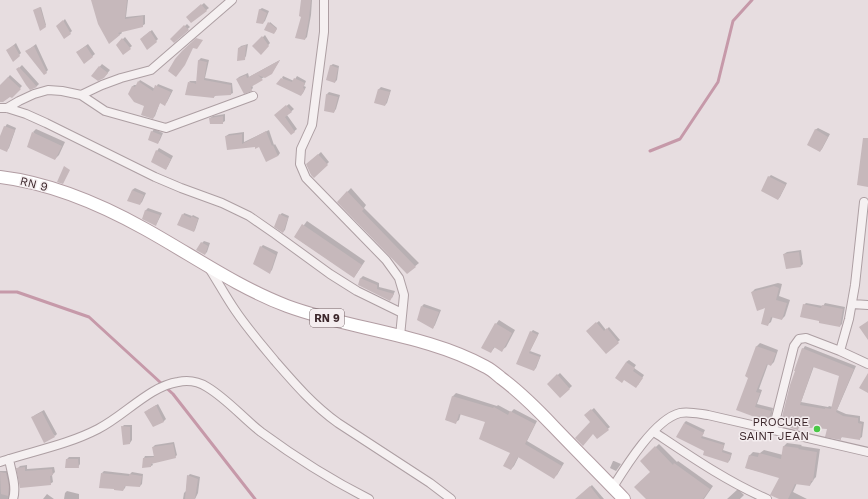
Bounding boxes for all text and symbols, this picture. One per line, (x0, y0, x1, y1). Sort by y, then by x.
street label: RN 9 (19, 174, 49, 194)
road number: RN 9 (310, 309, 344, 327)
place label: PROCURE SAINT JEAN (739, 415, 809, 443)
marker: PROCURE SAINT JEAN (812, 424, 822, 434)

